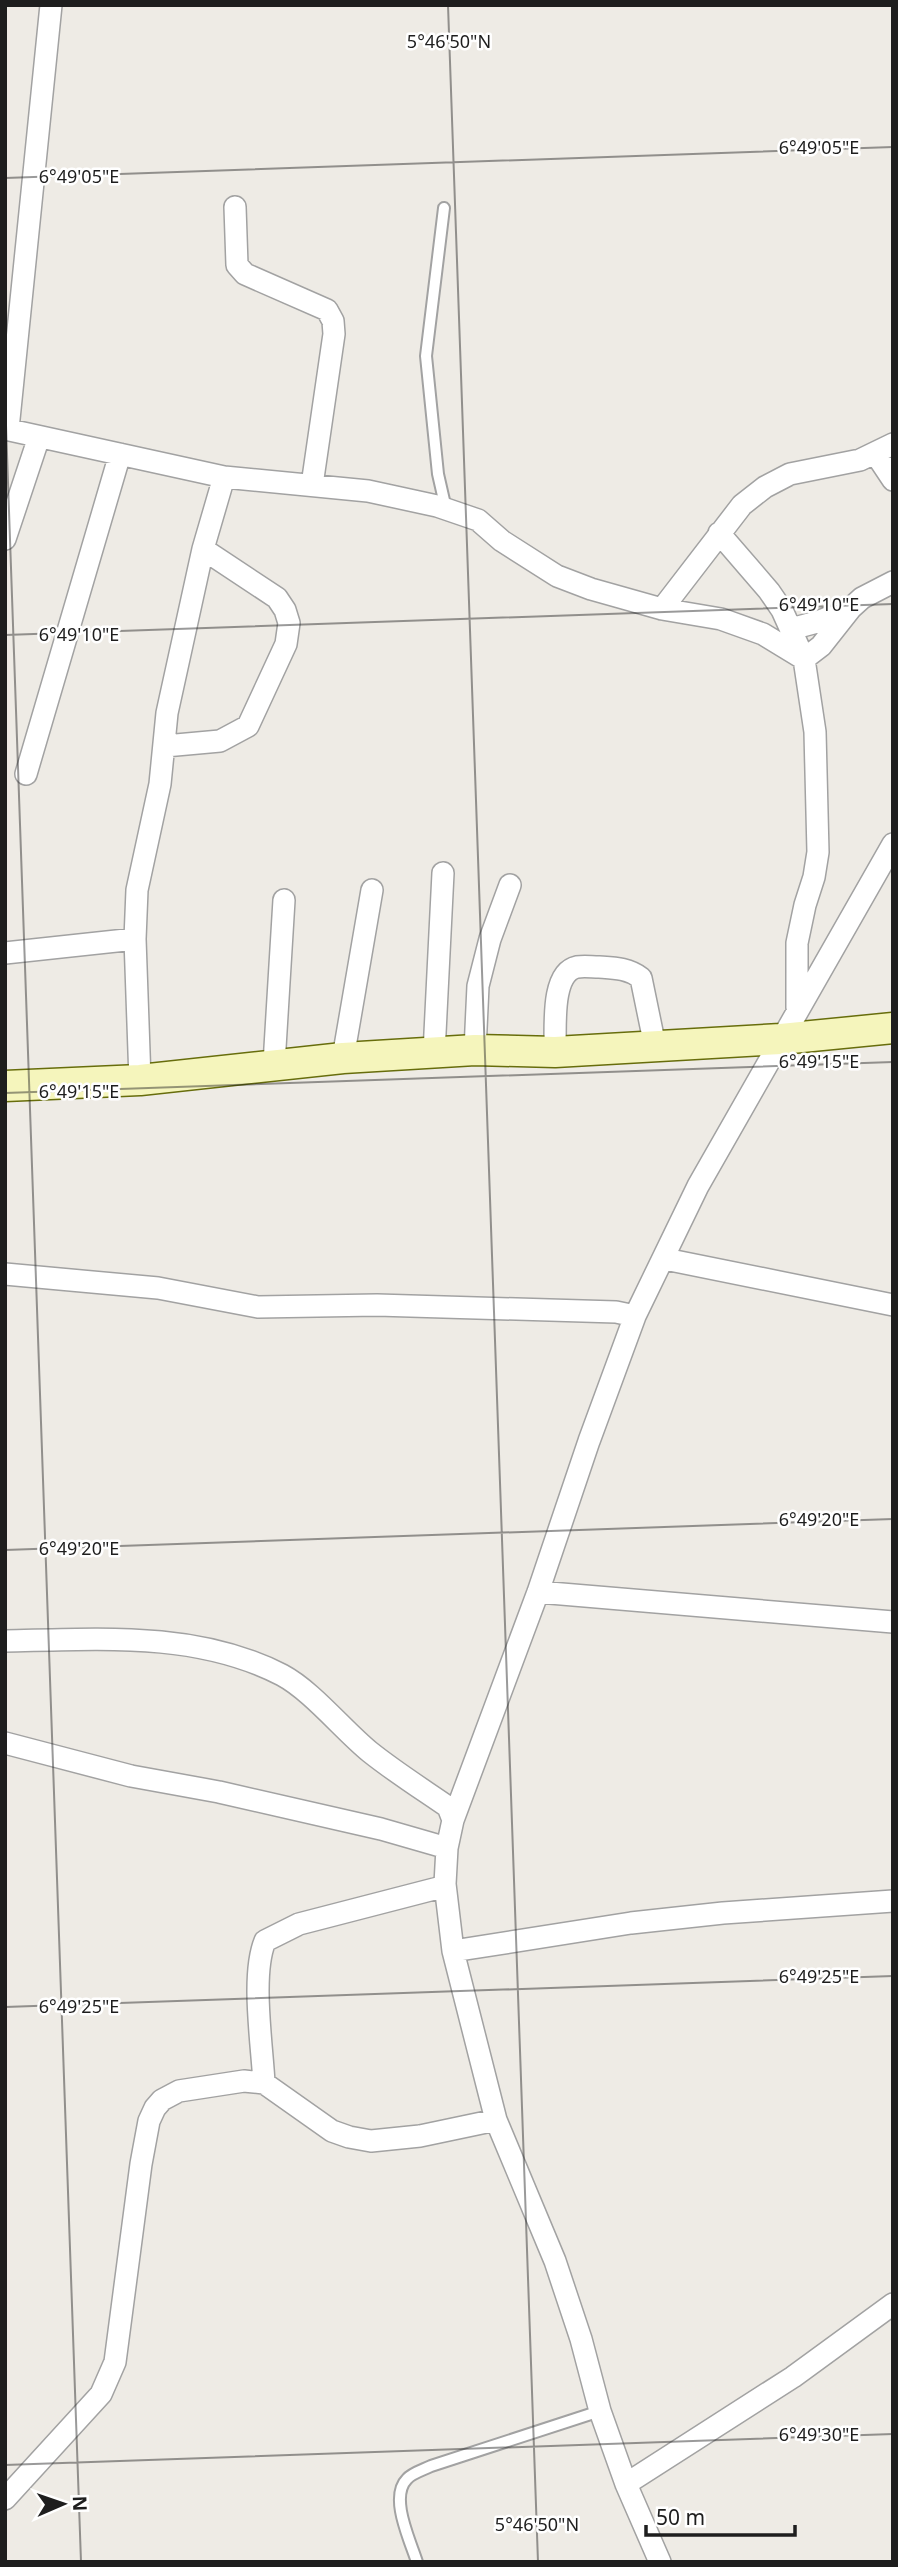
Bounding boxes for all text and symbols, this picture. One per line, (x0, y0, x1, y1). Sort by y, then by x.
text: 5°46'50"N (407, 29, 491, 53)
text: 6°49'05"E (779, 135, 859, 159)
text: 6°49'05"E (39, 164, 119, 188)
text: 6°49'10"E (779, 592, 859, 616)
text: 6°49'10"E (39, 622, 119, 646)
text: 6°49'15"E (779, 1049, 859, 1073)
text: 6°49'15"E (39, 1079, 119, 1103)
text: 6°49'20"E (779, 1507, 859, 1531)
text: 6°49'20"E (39, 1536, 119, 1560)
text: 6°49'25"E (779, 1964, 859, 1988)
text: 6°49'25"E (39, 1994, 119, 2018)
text: 6°49'30"E (779, 2422, 859, 2446)
north arrow (28, 2469, 98, 2539)
scale bar (646, 2494, 795, 2538)
text: N (67, 2495, 93, 2512)
text: 50 m (656, 2503, 705, 2531)
text: 5°46'50"N (495, 2512, 579, 2536)

